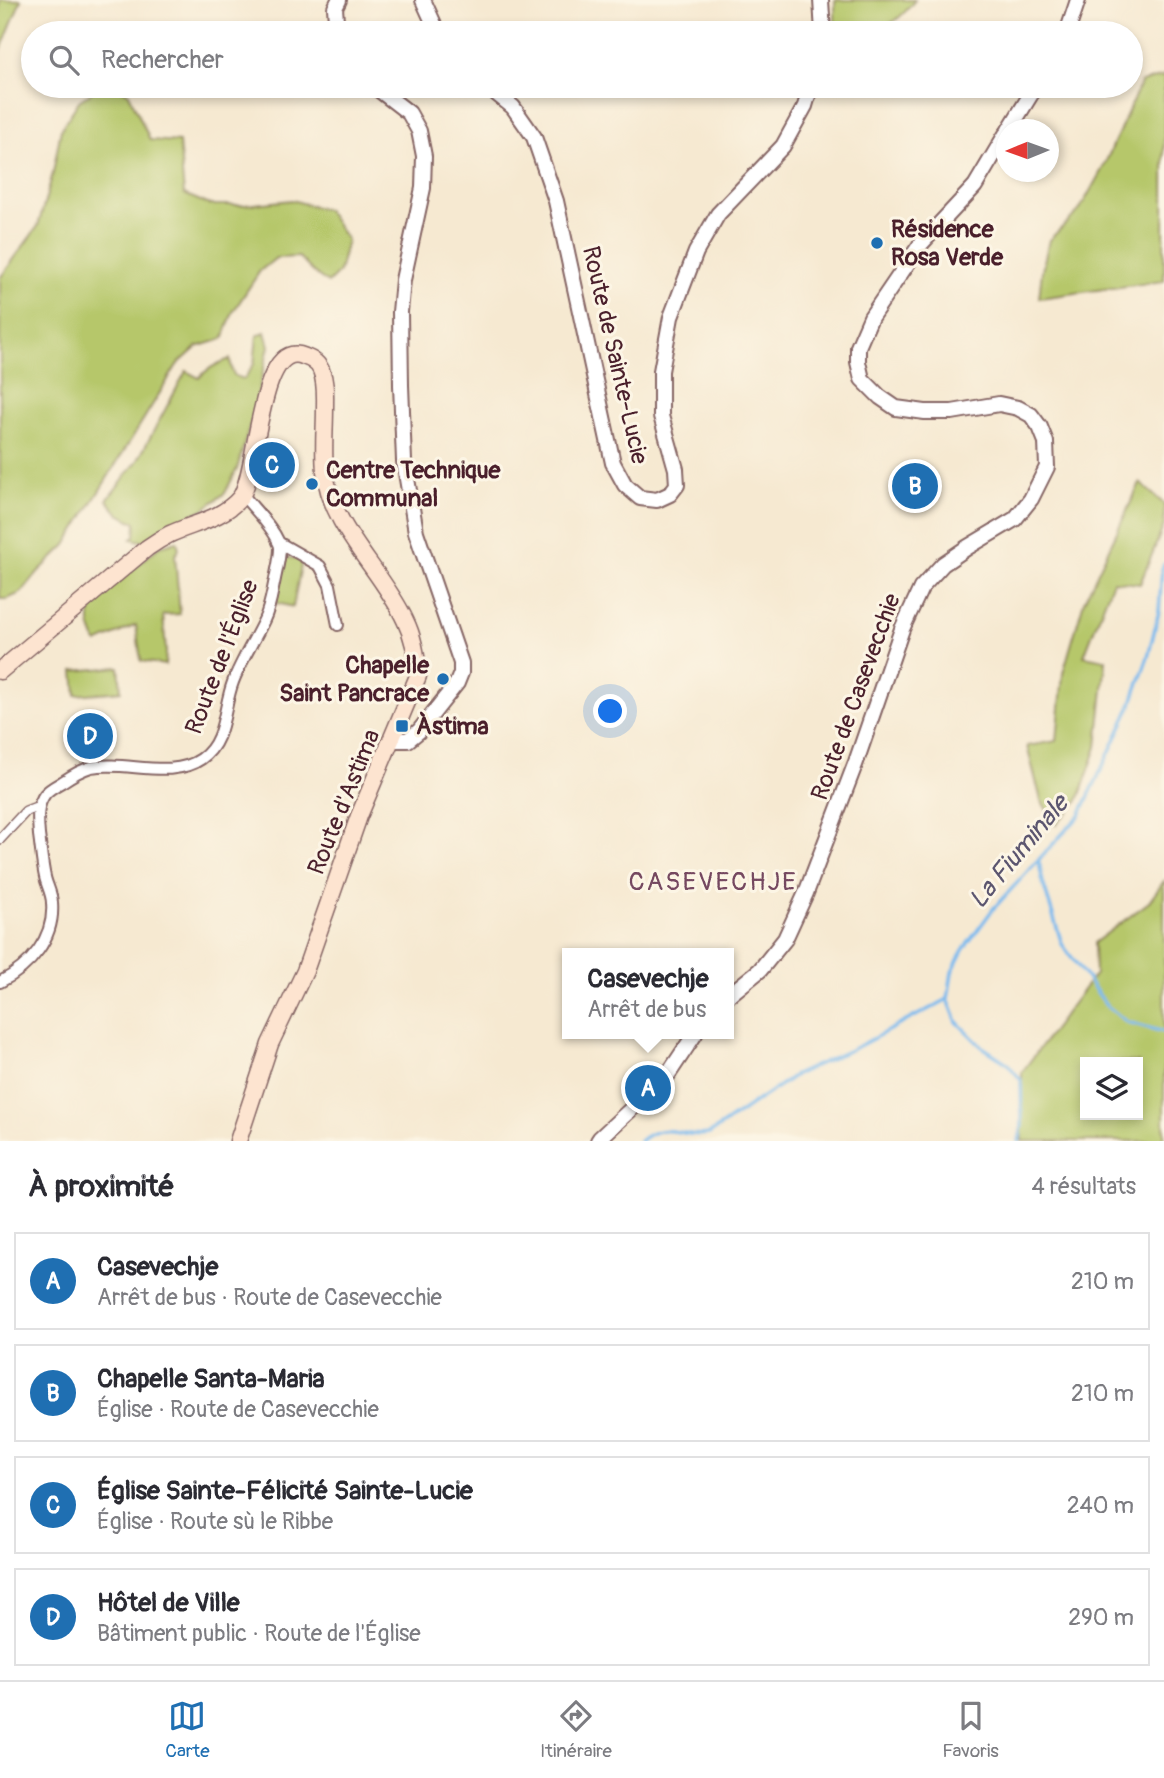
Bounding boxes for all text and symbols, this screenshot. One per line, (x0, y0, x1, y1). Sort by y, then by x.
search box (21, 21, 1143, 98)
icon: search (45, 41, 83, 79)
text: Rechercher (101, 44, 224, 76)
north arrow (996, 119, 1059, 182)
place label: Résidence Rosa Verde (891, 215, 1004, 272)
marker: Résidence Rosa Verde (869, 235, 885, 251)
street label: Route de Sainte-Lucie (576, 243, 654, 467)
pin: C (249, 439, 295, 491)
place label: Centre Technique Communal (326, 456, 502, 513)
pin: B (892, 460, 938, 512)
marker: Centre Technique Communal (304, 476, 320, 492)
street label: Route de l'Église (179, 576, 265, 738)
street label: Route de Casevecchie (805, 590, 907, 804)
place label: Chapelle Saint Pancrace (279, 651, 430, 708)
marker: Chapelle Saint Pancrace (435, 671, 451, 687)
your location (593, 694, 627, 728)
pin: D (67, 710, 113, 762)
place label: Àstima (416, 711, 489, 741)
marker: Àstima (394, 718, 410, 734)
street label: Route d'Astima (302, 725, 386, 879)
water label: La Fiuminale (962, 787, 1077, 915)
district label: CASEVECHJE (628, 866, 798, 898)
popup (562, 948, 734, 1039)
text: Casevechje (587, 963, 709, 995)
text: Arrêt de bus (587, 995, 706, 1024)
map controls (1080, 1057, 1143, 1120)
button: layers (1080, 1057, 1143, 1120)
pin: A (625, 1062, 671, 1114)
text: À proximité (28, 1168, 174, 1205)
text: 4 résultats (1032, 1172, 1136, 1201)
text: Casevechje (97, 1251, 218, 1283)
text: A (46, 1267, 60, 1296)
text: 210 m (1071, 1267, 1134, 1296)
text: Arrêt de bus · Route de Casevecchie (97, 1283, 442, 1312)
text: Chapelle Santa-Maria (97, 1363, 325, 1395)
text: B (46, 1379, 60, 1408)
text: 210 m (1071, 1379, 1134, 1408)
text: Église · Route de Casevecchie (97, 1395, 379, 1424)
text: Église Sainte-Félicité Sainte-Lucie (97, 1475, 473, 1507)
text: C (46, 1491, 60, 1520)
text: 240 m (1067, 1491, 1134, 1520)
text: Église · Route sù le Ribbe (97, 1507, 333, 1536)
text: Hôtel de Ville (97, 1587, 240, 1619)
text: D (46, 1603, 60, 1632)
text: 290 m (1068, 1603, 1134, 1632)
text: Bâtiment public · Route de l'Église (97, 1619, 421, 1648)
tab: Carte (165, 1697, 210, 1763)
tab: Itinéraire (540, 1697, 612, 1763)
tab: Favoris (942, 1697, 999, 1763)

